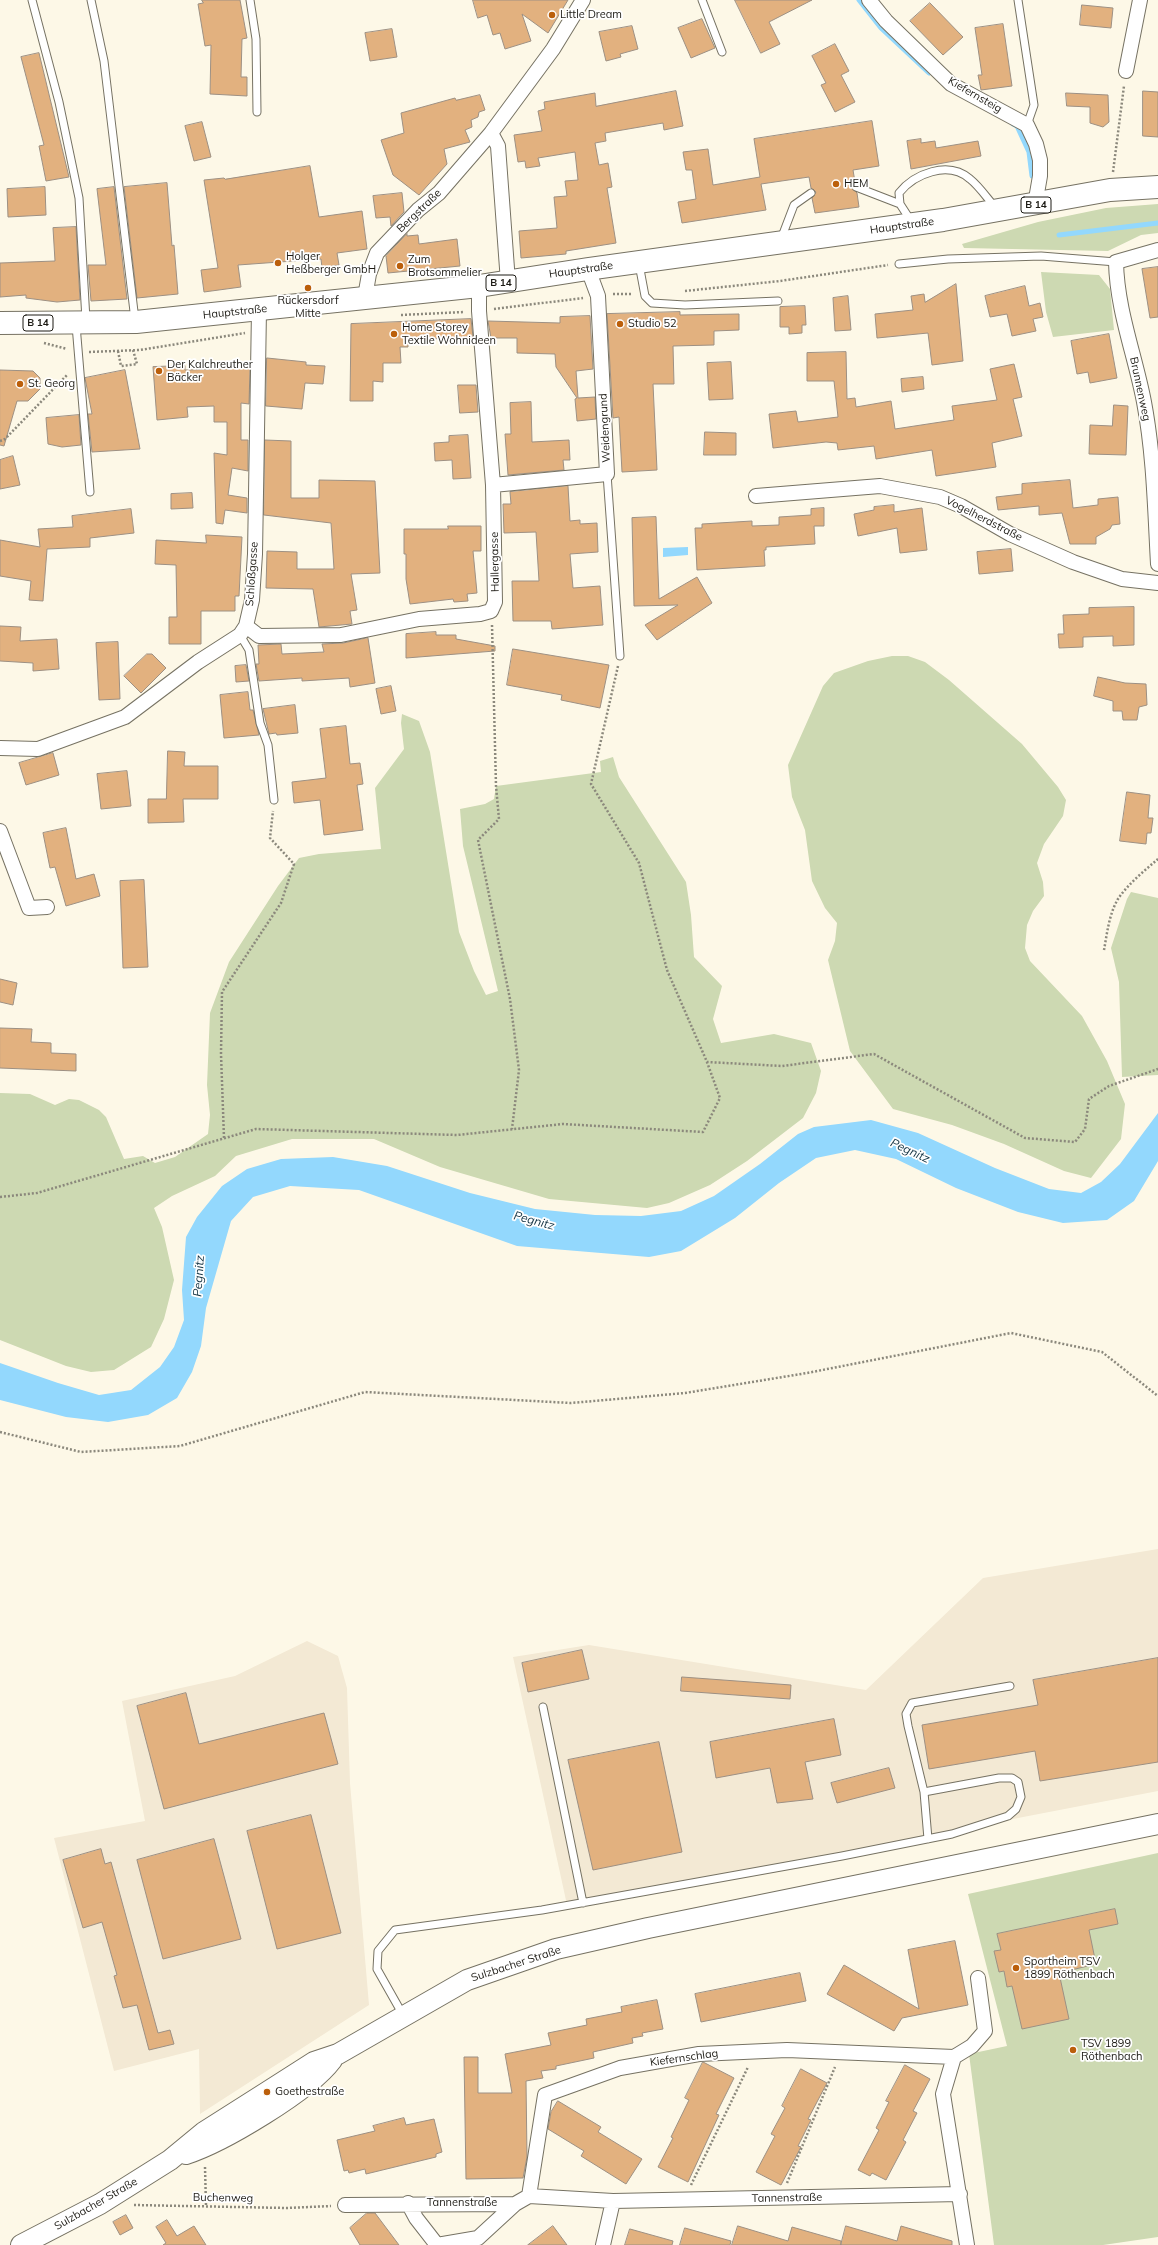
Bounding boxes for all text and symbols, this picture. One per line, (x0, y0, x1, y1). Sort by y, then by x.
place label: Little Dream (560, 8, 622, 22)
marker: Little Dream (547, 10, 557, 20)
street label: Kiefernsteig (946, 74, 1004, 116)
place label: HEM (844, 177, 868, 191)
marker: HEM (831, 179, 841, 189)
street label: Bergstraße (394, 187, 444, 235)
road number: B 14 (1021, 197, 1051, 213)
street label: Hauptstraße (869, 215, 935, 237)
place label: Holger Heßberger GmbH (286, 250, 376, 276)
place label: Zum Brotsommelier (408, 253, 482, 279)
marker: Holger Heßberger GmbH (273, 258, 283, 268)
street label: Hauptstraße (548, 259, 614, 281)
marker: Zum Brotsommelier (395, 261, 405, 271)
road number: B 14 (486, 275, 516, 291)
marker: Rückersdorf Mitte (303, 283, 313, 293)
place label: Rückersdorf Mitte (277, 294, 339, 320)
street label: Hauptstraße (202, 302, 268, 322)
road number: B 14 (23, 315, 53, 331)
place label: Studio 52 (628, 317, 677, 331)
marker: Studio 52 (615, 319, 625, 329)
place label: Home Storey Textile Wohnideen (402, 321, 496, 347)
marker: Home Storey Textile Wohnideen (389, 329, 399, 339)
street label: Brunnenweg (1127, 356, 1153, 422)
place label: Der Kalchreuther Bäcker (167, 358, 253, 384)
marker: Der Kalchreuther Bäcker (154, 366, 164, 376)
place label: St. Georg (28, 377, 75, 391)
marker: St. Georg (15, 379, 25, 389)
street label: Weidengrund (597, 393, 613, 463)
street label: Vogelherdstraße (943, 494, 1025, 544)
street label: Hallergasse (488, 532, 502, 592)
street label: Schloßgasse (243, 541, 261, 607)
water label: Pegnitz (888, 1136, 932, 1166)
water label: Pegnitz (512, 1209, 556, 1233)
water label: Pegnitz (190, 1255, 208, 1297)
street label: Sulzbacher Straße (469, 1943, 563, 1985)
place label: Sportheim TSV 1899 Röthenbach (1024, 1955, 1115, 1981)
marker: Sportheim TSV 1899 Röthenbach (1011, 1963, 1021, 1973)
place label: TSV 1899 Röthenbach (1081, 2037, 1143, 2063)
marker: TSV 1899 Röthenbach (1068, 2045, 1078, 2055)
street label: Kiefernschlag (649, 2047, 719, 2069)
place label: Goethestraße (275, 2085, 344, 2099)
marker: Goethestraße (262, 2087, 272, 2097)
street label: Sulzbacher Straße (52, 2175, 140, 2233)
street label: Buchenweg (193, 2191, 253, 2205)
street label: Tannenstraße (752, 2191, 822, 2205)
street label: Tannenstraße (427, 2196, 497, 2210)

